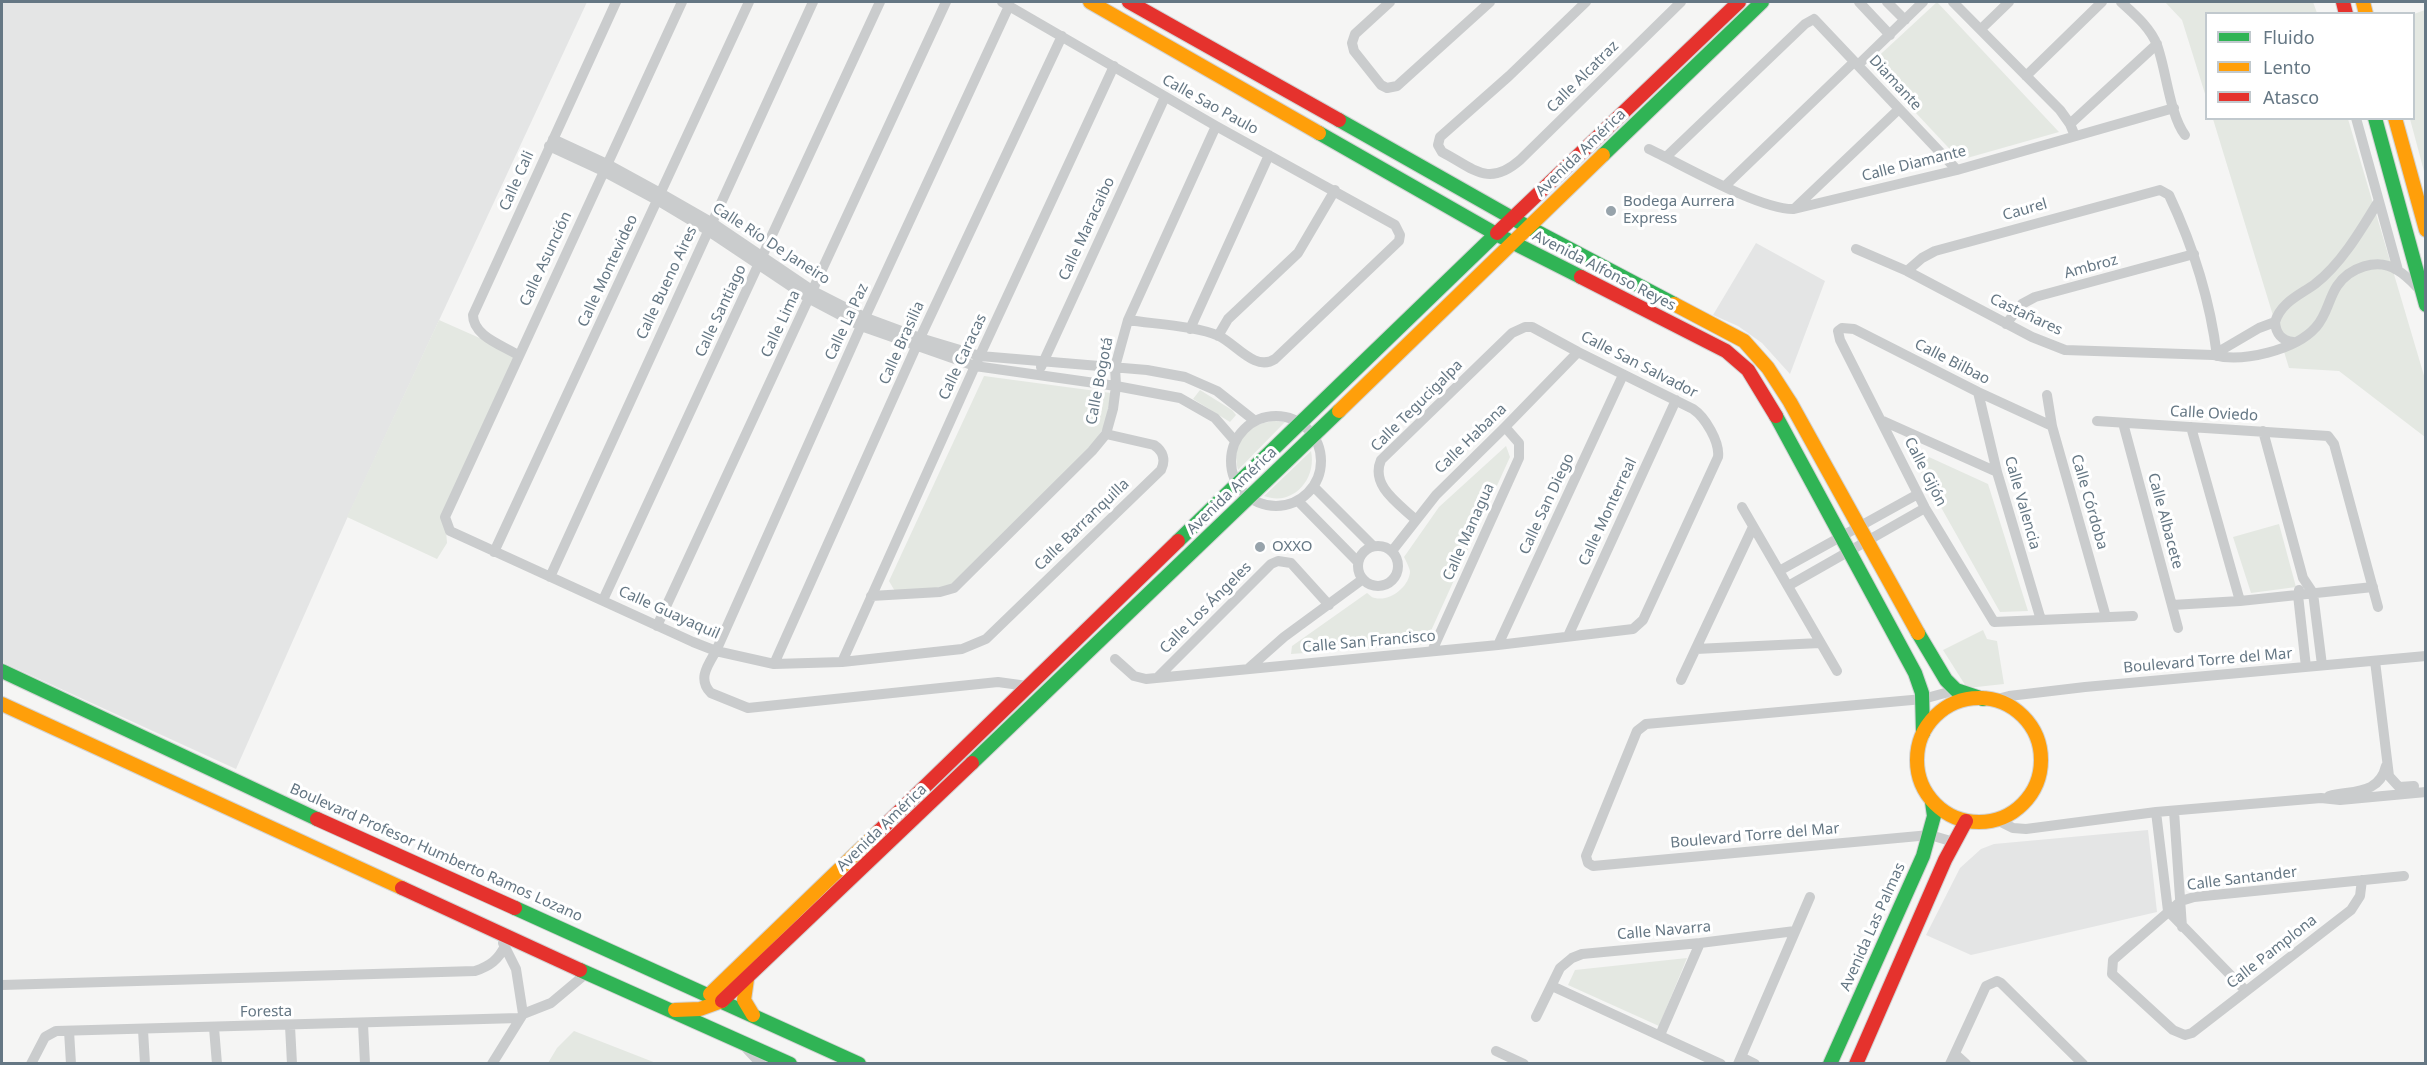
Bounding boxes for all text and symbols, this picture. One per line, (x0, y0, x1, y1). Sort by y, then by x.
legend (2205, 12, 2415, 120)
text: Fluido (2263, 25, 2315, 49)
street label: Calle Alcatraz (1543, 37, 1623, 117)
street label: Diamante (1865, 52, 1925, 114)
text: Lento (2263, 55, 2311, 79)
street label: Calle Sao Paulo (1159, 71, 1261, 139)
text: Atasco (2263, 85, 2319, 109)
street label: Avenida América (1532, 106, 1630, 200)
street label: Calle Diamante (1860, 142, 1968, 186)
street label: Calle Cali (496, 148, 538, 214)
street label: Calle Maracaibo (1055, 174, 1119, 284)
place label: Bodega Aurrera Express (1623, 193, 1735, 228)
street label: Caurel (2001, 195, 2049, 225)
street label: Calle Río De Janeiro (709, 199, 833, 289)
marker: Bodega Aurrera Express (1604, 204, 1618, 218)
street label: Calle Asunción (516, 209, 576, 309)
street label: Calle Montevideo (574, 212, 642, 330)
street label: Calle Bueno Aires (633, 224, 701, 342)
street label: Avenida Alfonso Reyes (1529, 227, 1679, 315)
street label: Ambroz (2062, 251, 2120, 283)
street label: Calle Santiago (692, 262, 750, 360)
street label: Calle La Paz (821, 281, 873, 363)
street label: Calle Lima (758, 287, 804, 361)
street label: Castañares (1987, 290, 2065, 340)
street label: Calle Brasilia (876, 299, 928, 387)
street label: Calle Caracas (935, 311, 991, 403)
street label: Calle San Salvador (1578, 328, 1700, 402)
street label: Calle Bilbao (1911, 335, 1993, 389)
street label: Calle Bogotá (1083, 336, 1117, 426)
street label: Calle Tegucigalpa (1367, 356, 1467, 456)
street label: Calle Habana (1431, 400, 1511, 478)
street label: Calle Oviedo (2170, 403, 2258, 425)
street label: Calle Gijón (1900, 435, 1950, 509)
street label: Avenida América (1183, 444, 1281, 538)
street label: Calle San Diego (1516, 451, 1578, 557)
street label: Calle Córdoba (2067, 452, 2111, 552)
street label: Calle Valencia (2000, 454, 2044, 552)
street label: Calle Monterreal (1575, 455, 1641, 569)
street label: Calle Albacete (2144, 471, 2186, 571)
street label: Calle Barranquilla (1031, 475, 1133, 575)
street label: Calle Managua (1440, 481, 1498, 583)
place label: OXXO (1272, 538, 1312, 556)
marker: OXXO (1253, 540, 1267, 554)
street label: Calle Los Ángeles (1156, 558, 1256, 658)
street label: Calle Guayaquil (616, 583, 722, 643)
street label: Calle San Francisco (1302, 627, 1436, 657)
street label: Boulevard Torre del Mar (2123, 645, 2293, 677)
street label: Boulevard Profesor Humberto Ramos Lozano (287, 780, 585, 926)
street label: Avenida América (833, 781, 931, 875)
street label: Boulevard Torre del Mar (1670, 820, 1840, 852)
street label: Avenida Las Palmas (1837, 860, 1909, 994)
street label: Calle Santander (2186, 863, 2298, 895)
street label: Calle Pamplona (2223, 911, 2321, 993)
street label: Calle Navarra (1616, 918, 1712, 944)
street label: Foresta (240, 1003, 292, 1021)

